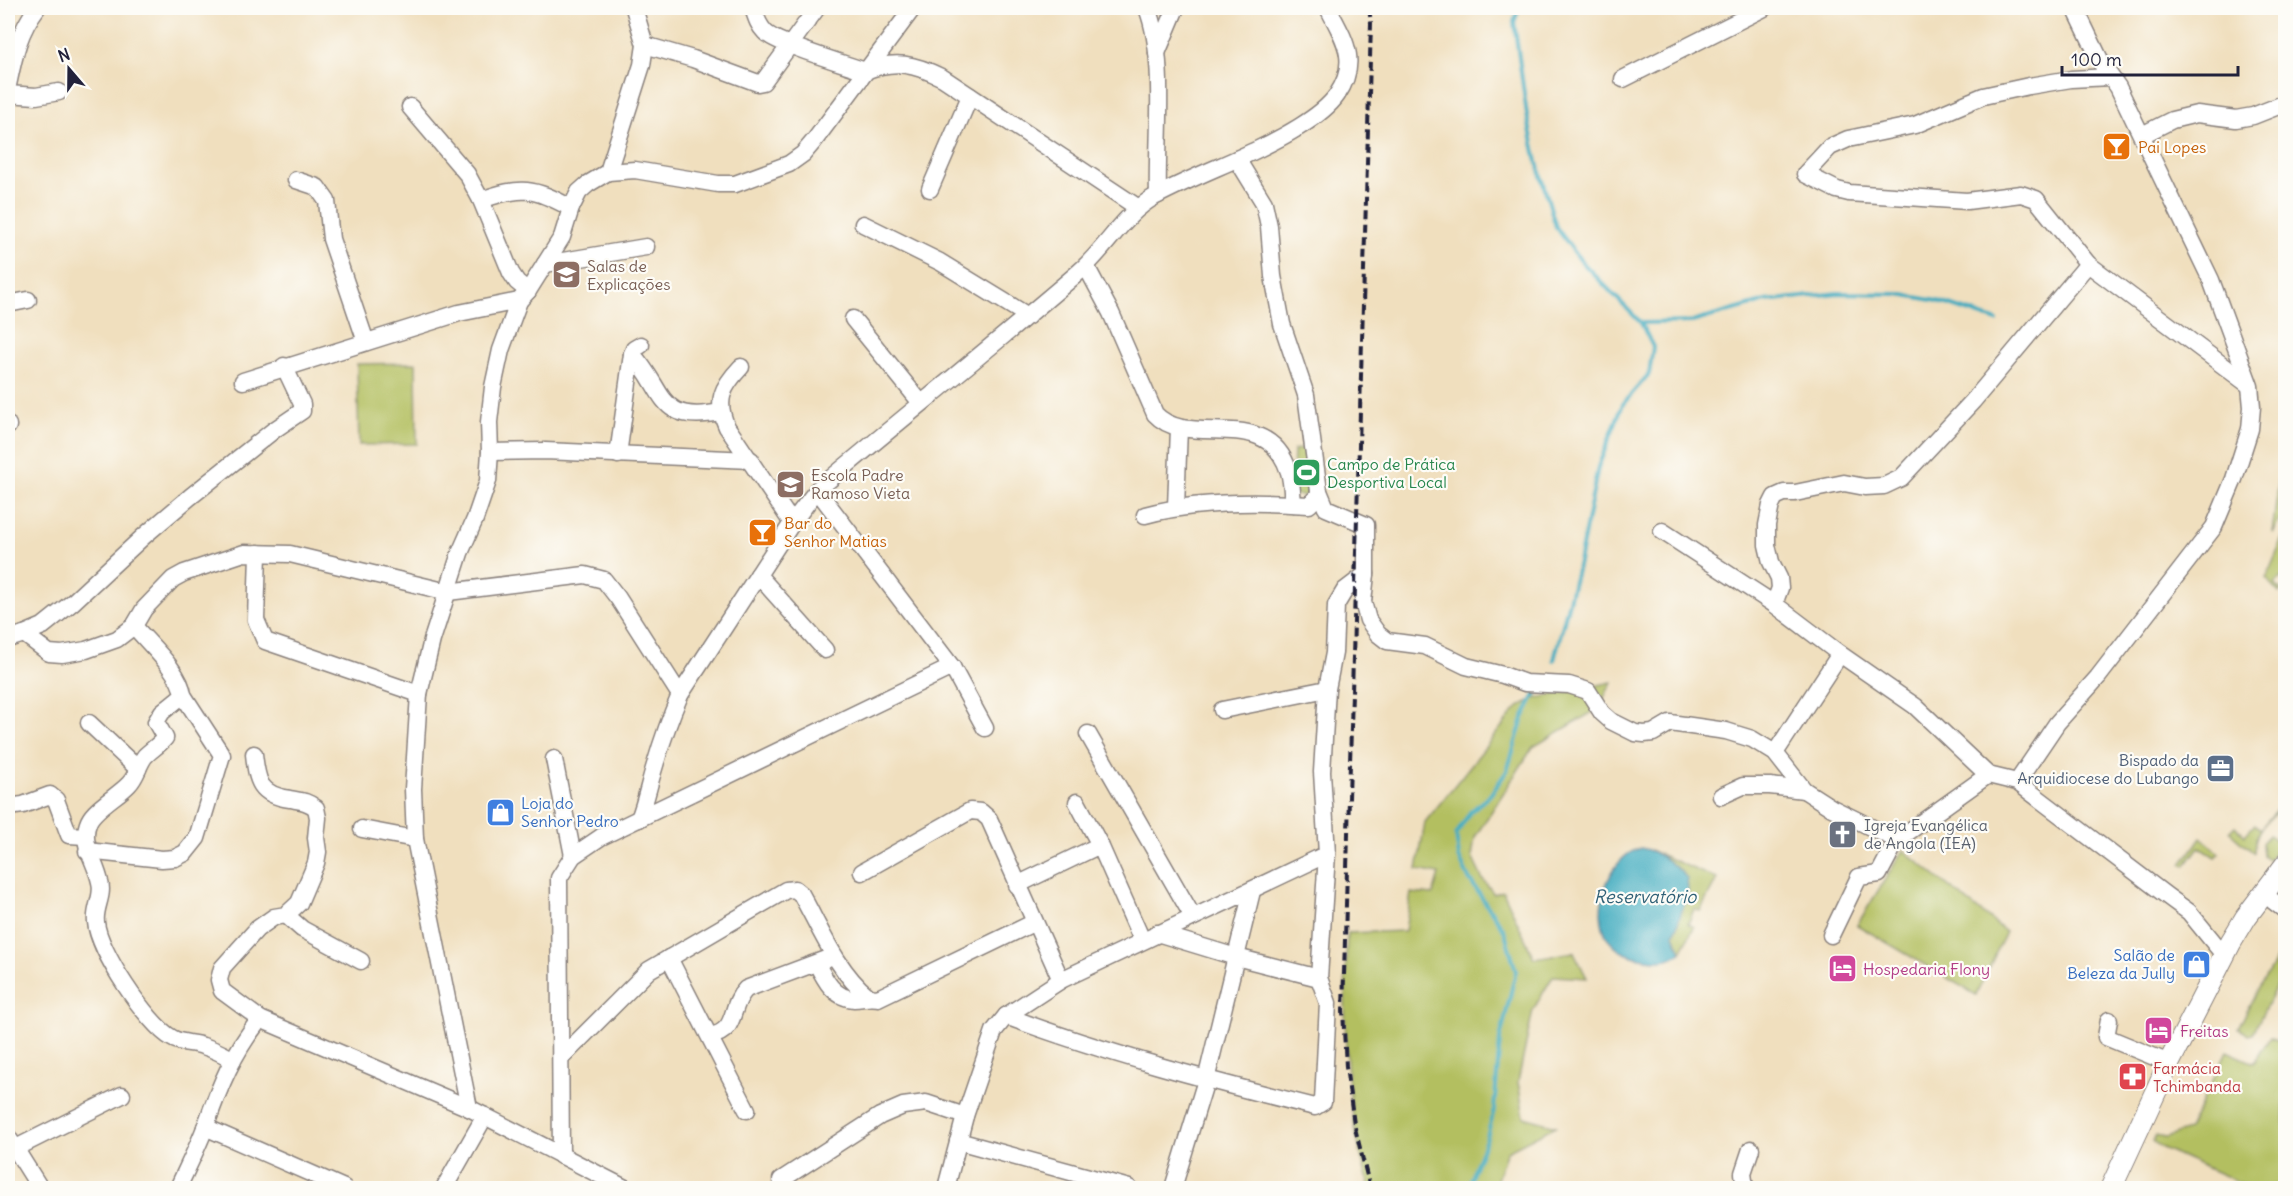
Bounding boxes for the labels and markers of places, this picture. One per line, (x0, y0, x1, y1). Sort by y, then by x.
bar icon: Pai Lopes (2101, 131, 2133, 163)
place label: Pai Lopes (2138, 137, 2206, 157)
place label: Salas de Explicações (587, 256, 670, 294)
school or university icon: Salas de Explicações (550, 259, 582, 291)
place label: Campo de Prática Desportiva Local (1327, 454, 1455, 492)
sports icon: Campo de Prática Desportiva Local (1290, 457, 1322, 489)
place label: Escola Padre Ramoso Vieta (811, 465, 910, 503)
school or university icon: Escola Padre Ramoso Vieta (774, 468, 806, 500)
place label: Bar do Senhor Matias (784, 513, 887, 551)
bar icon: Bar do Senhor Matias (747, 516, 779, 548)
place label: Bispado da Arquidiocese do Lubango (2017, 750, 2199, 788)
office icon: Bispado da Arquidiocese do Lubango (2204, 753, 2236, 785)
place label: Loja do Senhor Pedro (521, 793, 619, 831)
shop icon: Loja do Senhor Pedro (484, 796, 516, 828)
place label: Igreja Evangélica de Angola (IEA) (1864, 815, 1988, 853)
church icon: Igreja Evangélica de Angola (IEA) (1827, 818, 1859, 850)
place label: Salão de Beleza da Jully (2067, 945, 2175, 983)
shop icon: Salão de Beleza da Jully (2180, 948, 2212, 980)
hotel icon: Hospedaria Flony (1826, 953, 1858, 985)
place label: Hospedaria Flony (1863, 959, 1990, 979)
hotel icon: Freitas (2143, 1015, 2175, 1047)
place label: Freitas (2180, 1021, 2228, 1041)
place label: Farmácia Tchimbanda (2153, 1058, 2241, 1096)
pharmacy icon: Farmácia Tchimbanda (2116, 1061, 2148, 1093)

